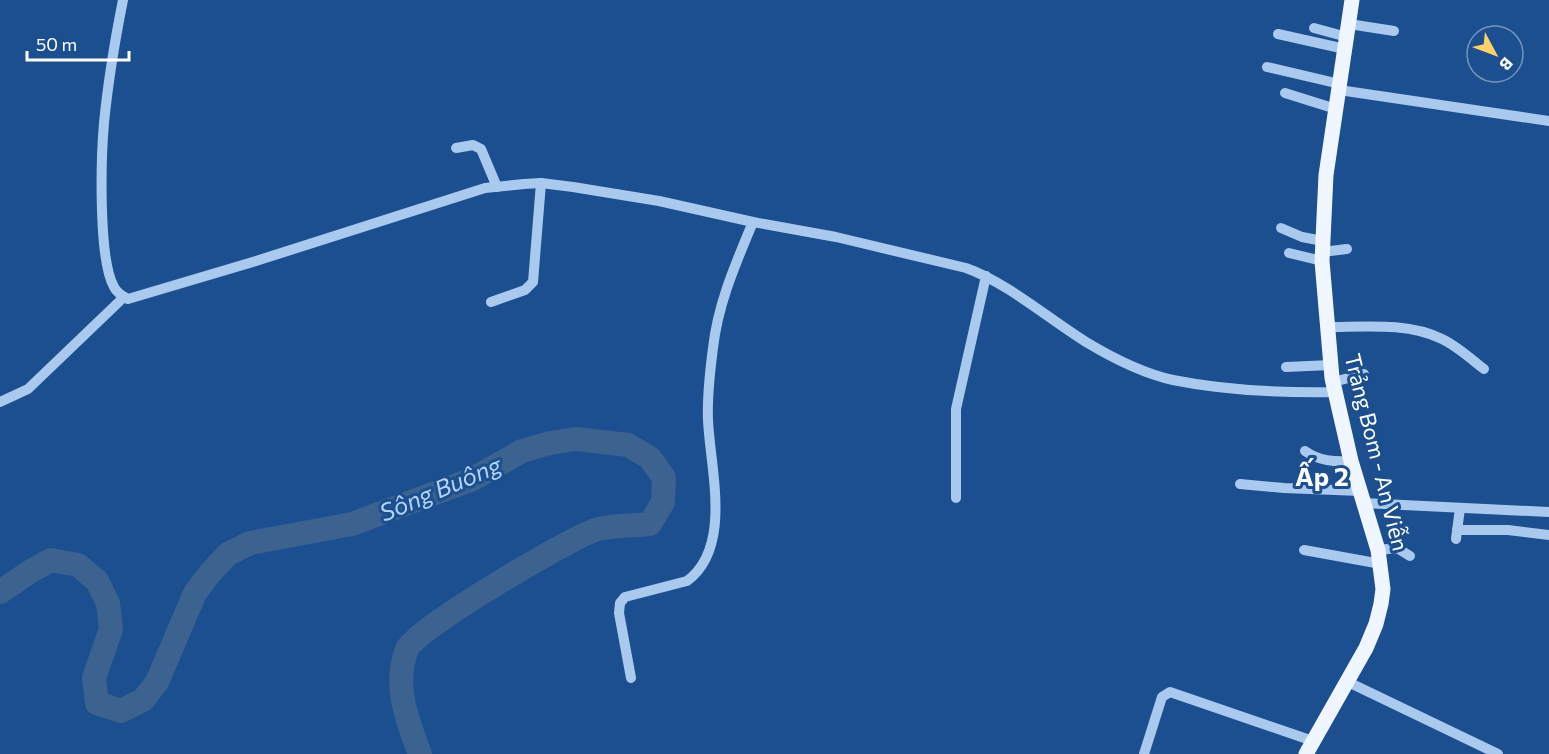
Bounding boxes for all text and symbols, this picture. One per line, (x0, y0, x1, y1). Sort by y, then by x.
scale bar (27, 24, 129, 62)
north arrow (1465, 24, 1525, 84)
text: 50 m (36, 33, 77, 55)
text: B (1496, 54, 1517, 75)
street label: Trảng Bom - An Viễn (1339, 351, 1415, 553)
water label: Sông Buông (375, 449, 506, 527)
district label: Ấp 2 (1295, 457, 1349, 491)

